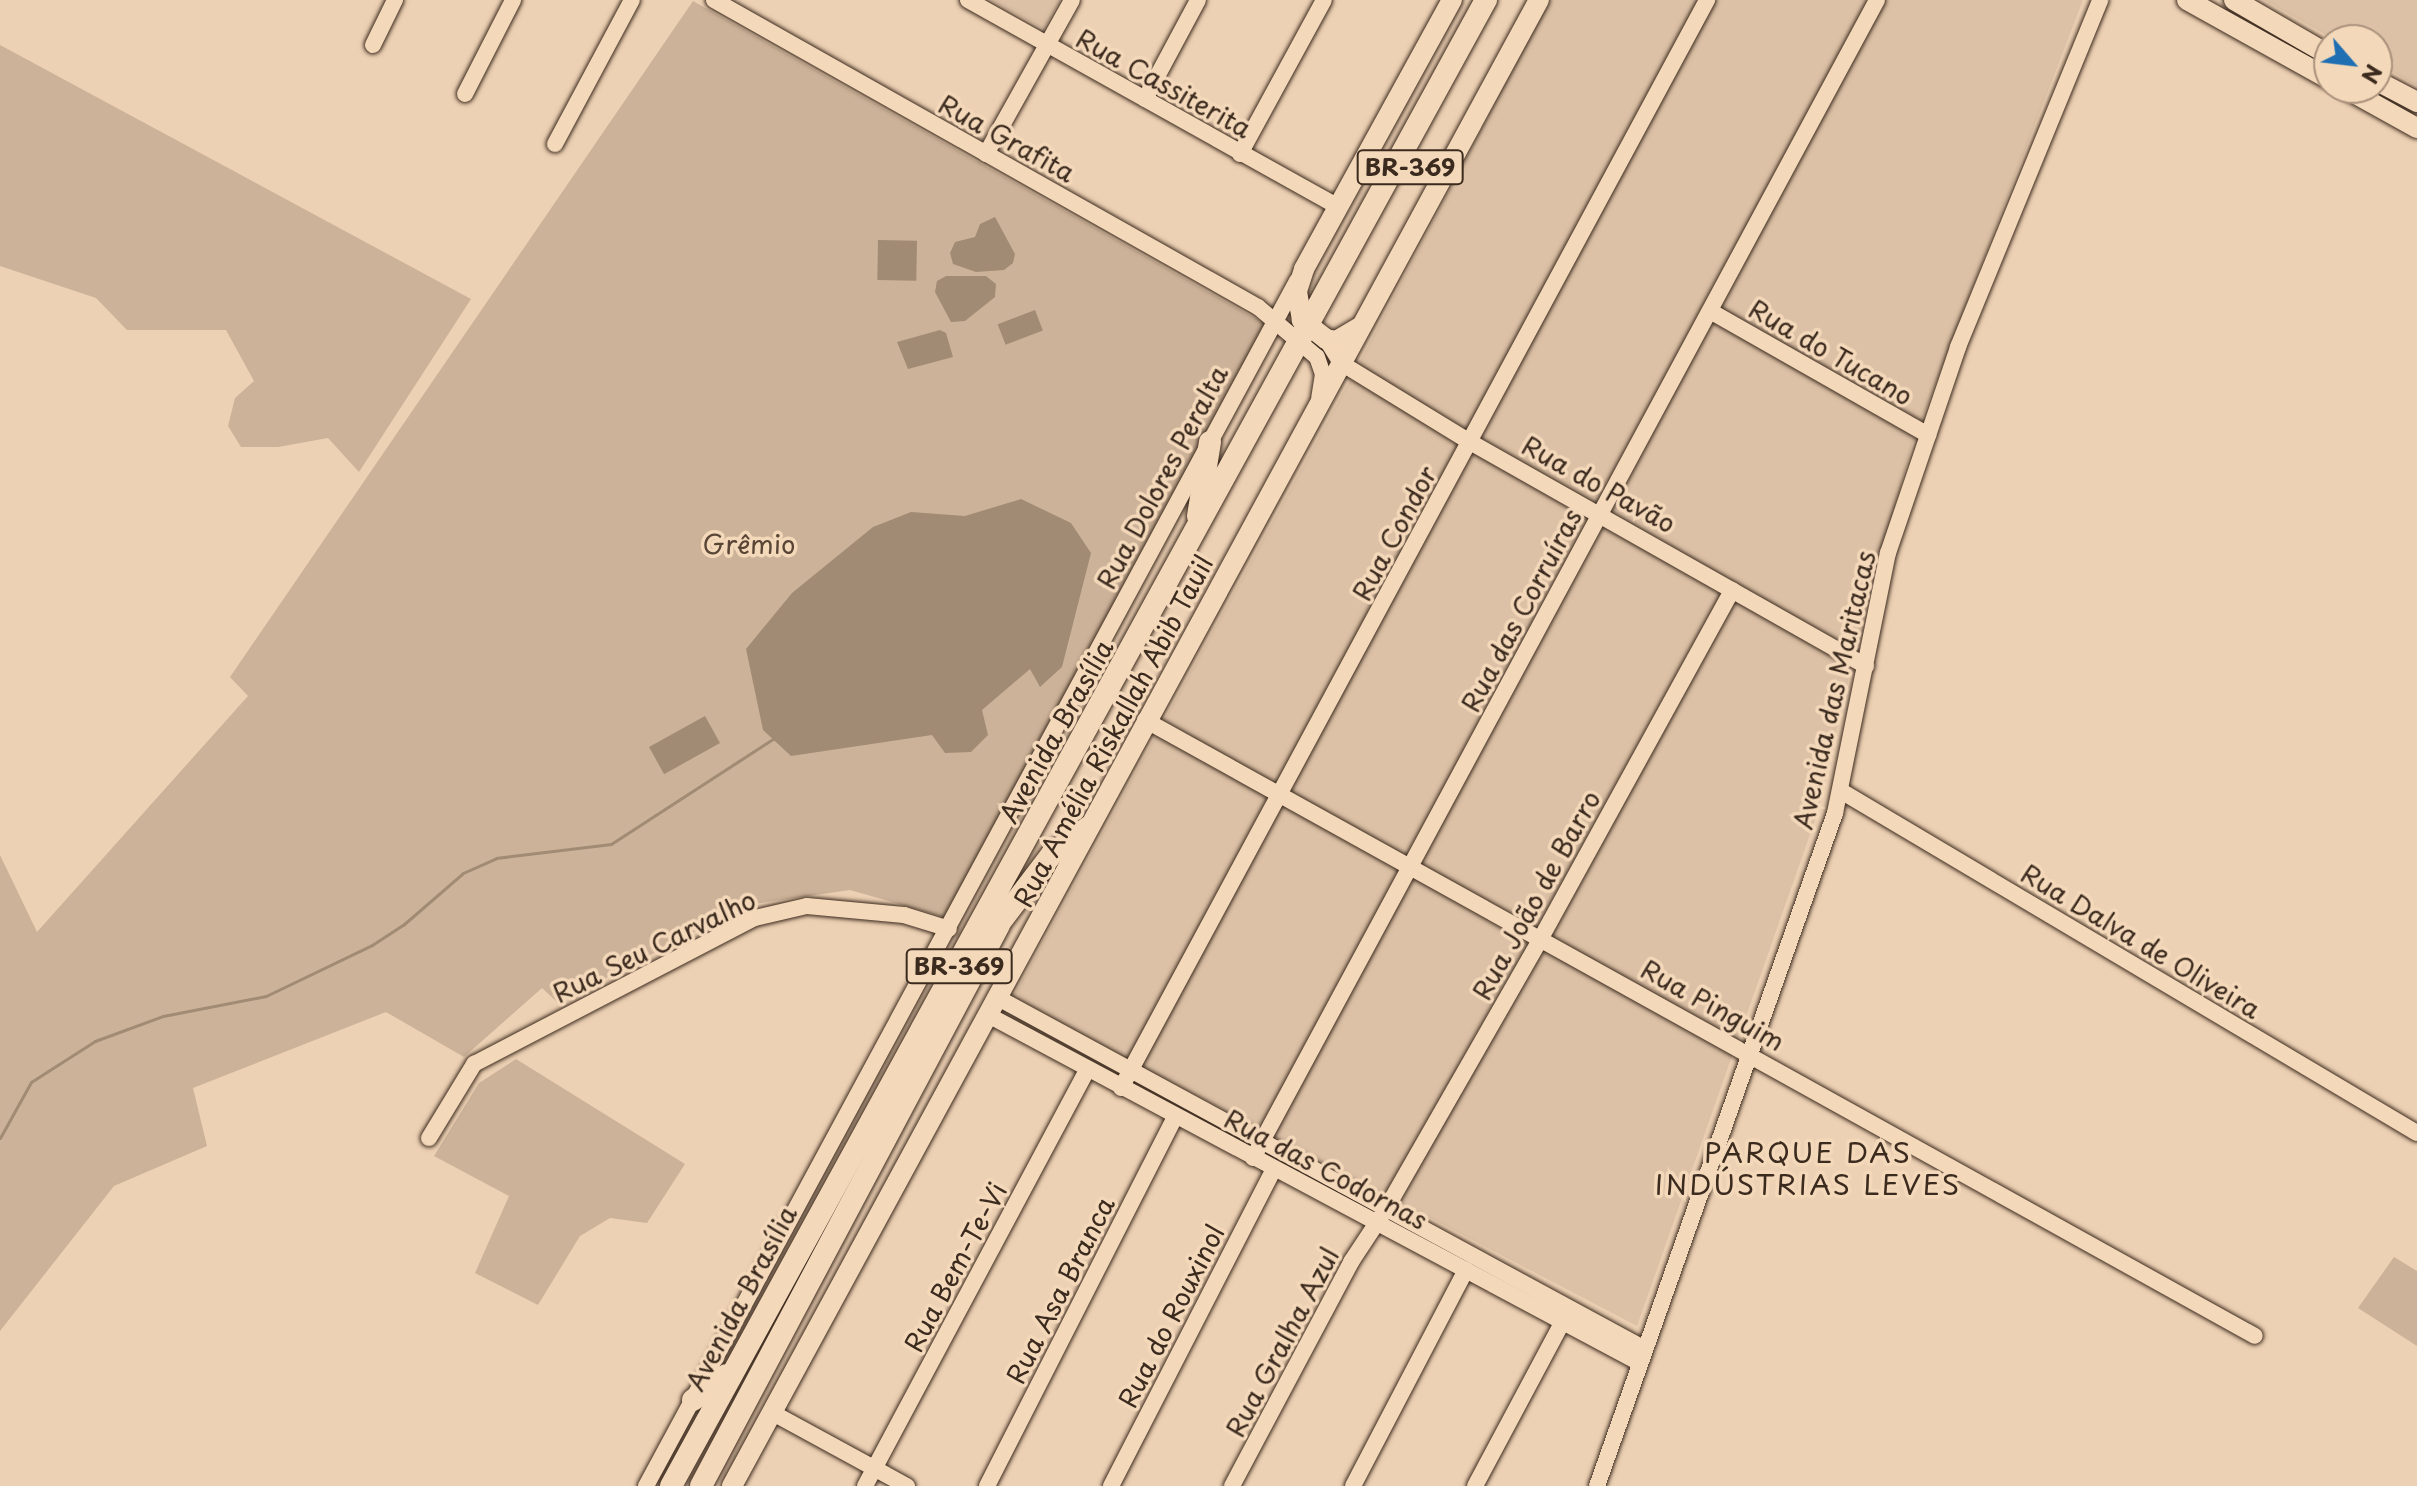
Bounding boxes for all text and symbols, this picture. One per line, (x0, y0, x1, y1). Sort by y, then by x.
street label: Rua Cassiterita (1071, 22, 1257, 144)
north arrow (2313, 24, 2393, 104)
text: N (2354, 59, 2392, 90)
street label: Rua Grafita (933, 88, 1081, 188)
road number: BR-369 (1356, 147, 1464, 187)
street label: Rua do Tucano (1744, 293, 1918, 411)
street label: Rua Dolores Peralta (1089, 359, 1235, 595)
street label: Rua do Pavão (1517, 429, 1681, 539)
street label: Rua Condor (1345, 460, 1443, 606)
street label: Rua das Corruíras (1454, 502, 1588, 718)
park label: Grêmio (703, 528, 795, 560)
street label: Avenida das Maritacas (1786, 547, 1882, 833)
street label: Rua Amélia Riskallah Abib Tauil (1006, 548, 1220, 914)
street label: Avenida Brasília (993, 634, 1119, 828)
street label: Rua João de Barro (1465, 784, 1607, 1006)
street label: Rua Dalva de Oliveira (2016, 857, 2266, 1025)
street label: Rua Seu Carvalho (546, 883, 762, 1009)
road number: BR-369 (905, 946, 1013, 986)
street label: Rua Pinguim (1636, 953, 1790, 1057)
street label: Rua das Codornas (1218, 1102, 1434, 1236)
district label: PARQUE DAS INDÚSTRIAS LEVES (1655, 1135, 1961, 1201)
street label: Rua Bem-Te-Vi (897, 1176, 1013, 1358)
street label: Rua Asa Branca (999, 1191, 1121, 1389)
street label: Avenida Brasília (679, 1200, 803, 1396)
street label: Rua do Rouxinol (1112, 1219, 1230, 1413)
street label: Rua Gralha Azul (1219, 1242, 1345, 1442)

